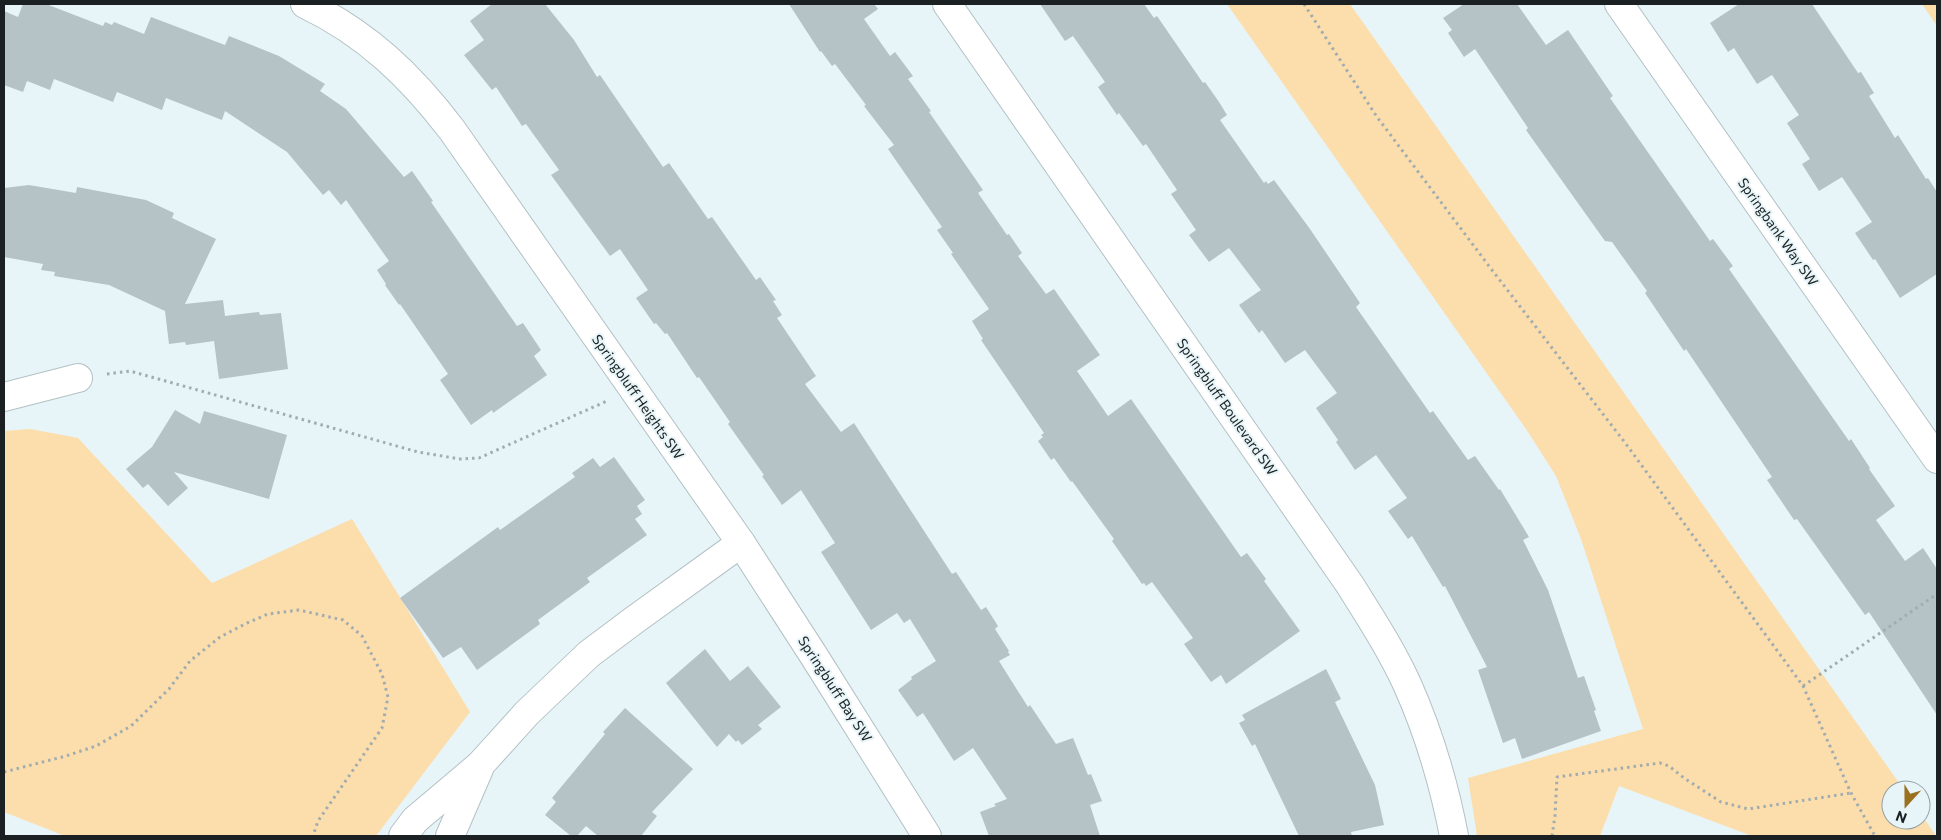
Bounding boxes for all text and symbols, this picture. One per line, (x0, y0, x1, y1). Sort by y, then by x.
street label: Springbank Way SW (1735, 174, 1822, 289)
street label: Springbluff Heights SW (589, 331, 688, 462)
street label: Springbluff Boulevard SW (1174, 335, 1281, 478)
street label: Springbluff Bay SW (795, 633, 876, 745)
north arrow (1881, 780, 1931, 830)
text: N (1893, 808, 1909, 827)

